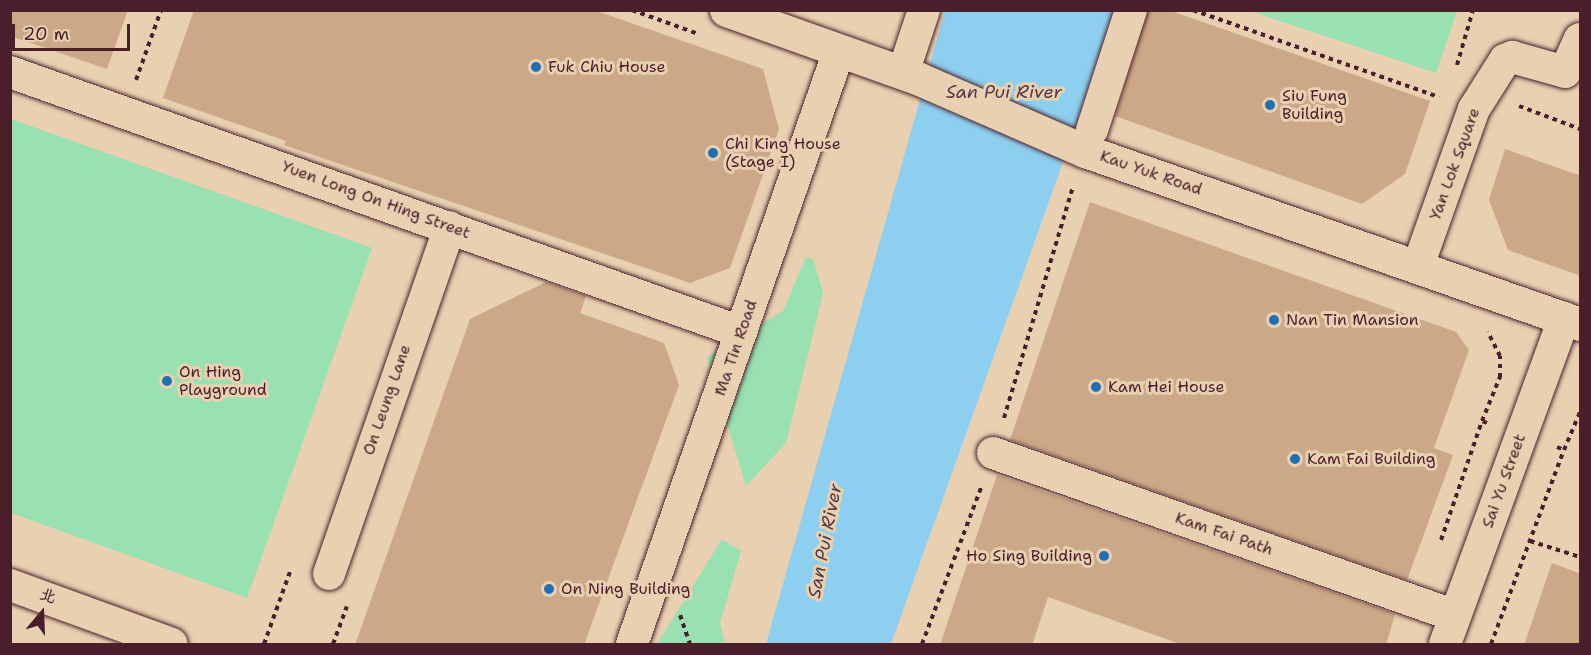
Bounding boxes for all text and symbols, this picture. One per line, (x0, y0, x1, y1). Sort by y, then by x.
scale bar (15, 12, 134, 50)
text: 20 m (23, 22, 69, 46)
place label: Fuk Chiu House (548, 57, 666, 77)
marker: Fuk Chiu House (529, 60, 543, 74)
water label: San Pui River (946, 81, 1062, 103)
place label: Siu Fung Building (1282, 86, 1347, 124)
marker: Siu Fung Building (1263, 98, 1277, 112)
street label: Yan Lok Square (1426, 105, 1484, 223)
place label: Chi King House (Stage I) (725, 134, 841, 172)
marker: Chi King House (Stage I) (706, 146, 720, 160)
street label: Kau Yuk Road (1097, 147, 1205, 199)
street label: Yuen Long On Hing Street (279, 157, 473, 243)
street label: Ma Tin Road (711, 298, 761, 398)
place label: Nan Tin Mansion (1286, 310, 1419, 330)
marker: Nan Tin Mansion (1267, 313, 1281, 327)
street label: On Leung Lane (359, 342, 415, 458)
place label: On Hing Playground (179, 362, 267, 400)
marker: On Hing Playground (160, 374, 174, 388)
place label: Kam Hei House (1108, 377, 1225, 397)
marker: Kam Hei House (1089, 380, 1103, 394)
street label: Sai Yu Street (1478, 431, 1530, 531)
place label: Kam Fai Building (1307, 449, 1435, 469)
marker: Kam Fai Building (1288, 452, 1302, 466)
water label: San Pui River (803, 482, 847, 600)
street label: Kam Fai Path (1173, 508, 1275, 560)
place label: Ho Sing Building (966, 546, 1092, 566)
marker: Ho Sing Building (1097, 549, 1111, 563)
place label: On Ning Building (561, 579, 690, 599)
marker: On Ning Building (542, 582, 556, 596)
north arrow (12, 583, 72, 643)
text: 北 (37, 583, 59, 608)

